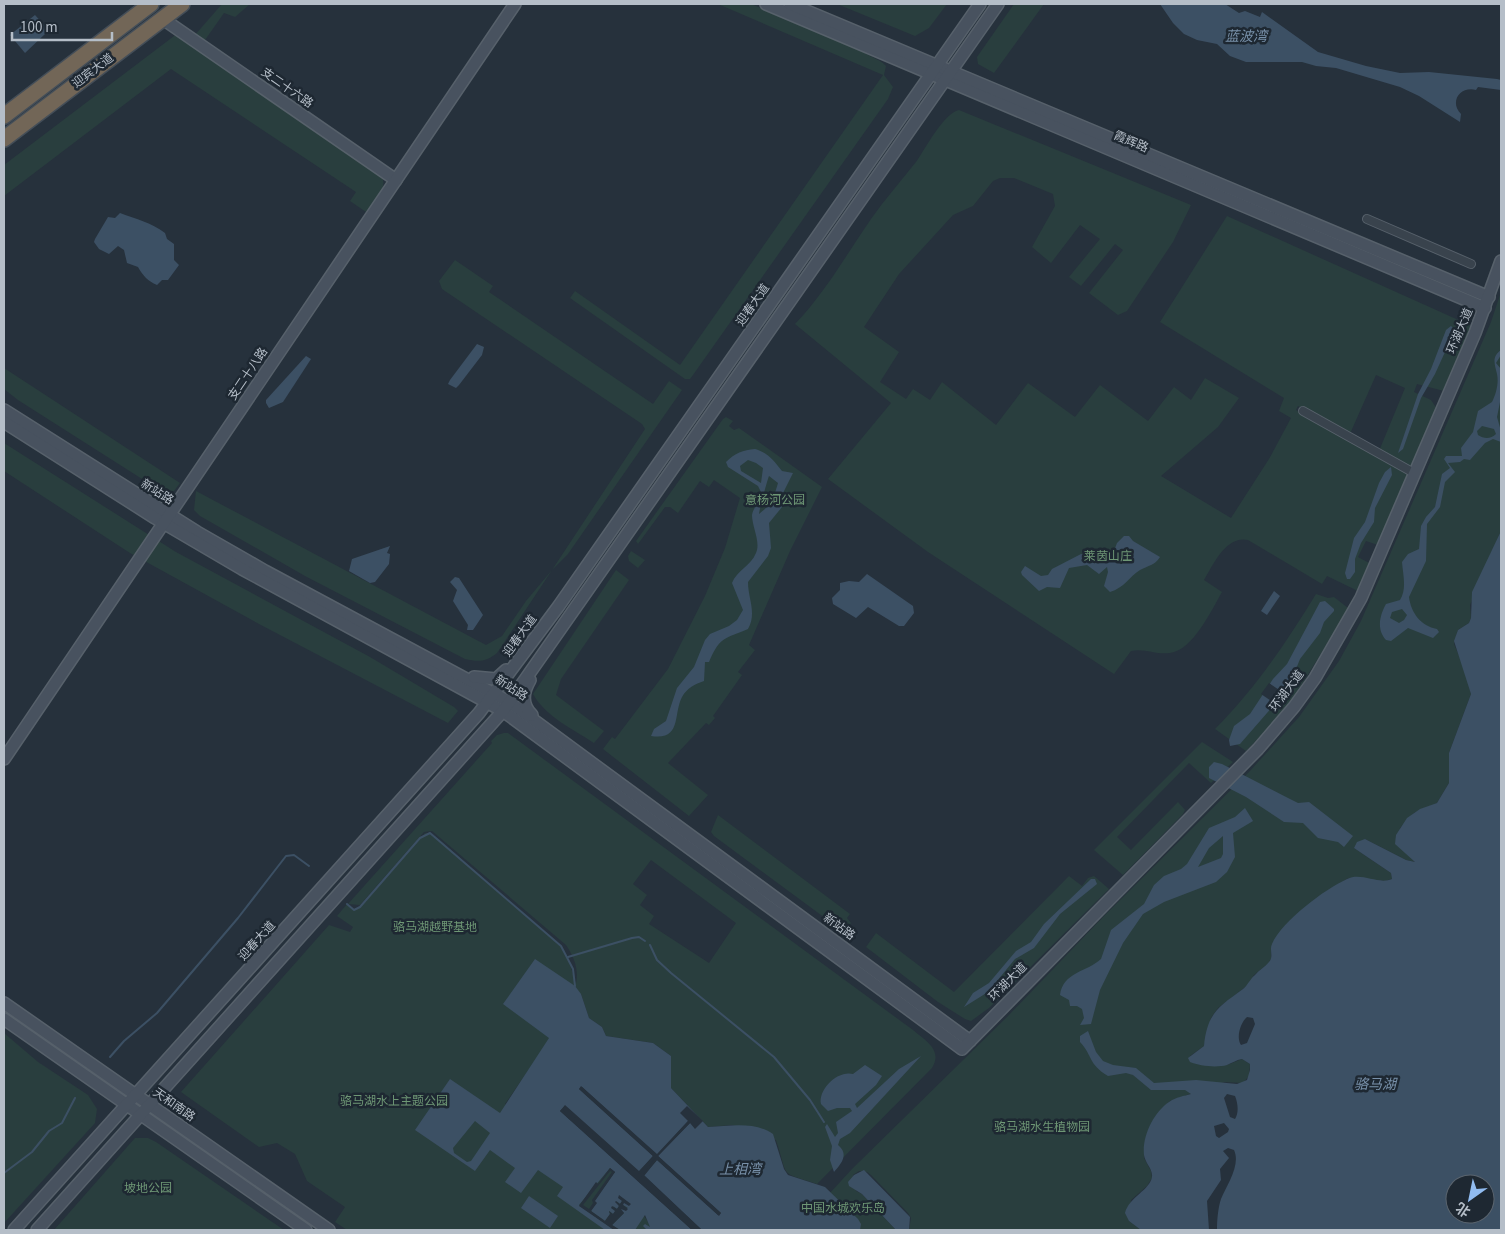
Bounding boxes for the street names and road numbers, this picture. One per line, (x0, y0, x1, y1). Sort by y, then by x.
street label: 迎宾大道 (69, 50, 117, 92)
street label: 支二十六路 (258, 64, 316, 112)
street label: 霞辉路 (1111, 127, 1151, 157)
street label: 迎春大道 (732, 280, 774, 330)
street label: 环湖大道 (1443, 306, 1477, 356)
street label: 支二十八路 (224, 344, 272, 404)
street label: 新站路 (137, 475, 177, 509)
street label: 迎春大道 (499, 612, 541, 660)
street label: 环湖大道 (1266, 667, 1308, 715)
street label: 新站路 (491, 671, 531, 705)
street label: 新站路 (819, 910, 859, 944)
street label: 迎春大道 (235, 917, 279, 965)
street label: 环湖大道 (985, 959, 1031, 1005)
street label: 天和南路 (149, 1084, 199, 1126)

